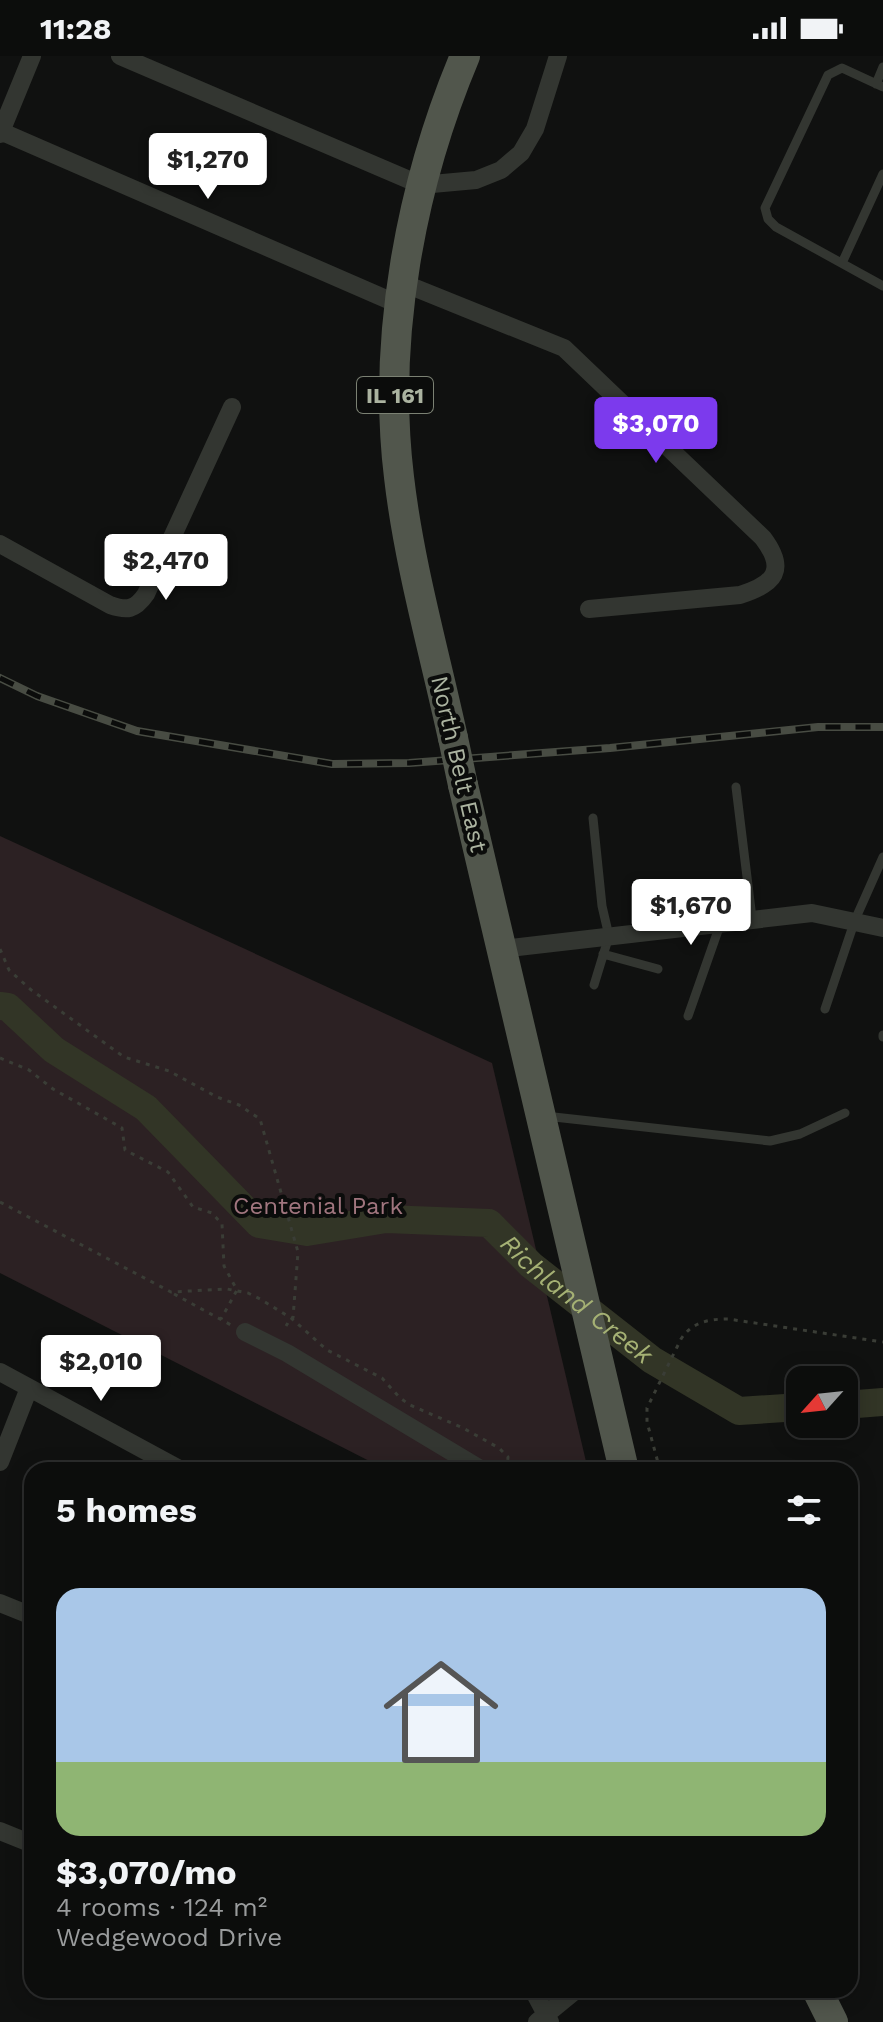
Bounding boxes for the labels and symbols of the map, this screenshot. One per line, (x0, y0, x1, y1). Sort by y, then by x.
pin: $1,270 (143, 133, 273, 201)
road number: IL 161 (357, 377, 433, 413)
pin: $3,070 (591, 397, 721, 465)
pin: $2,470 (101, 534, 231, 602)
street label: North Belt East (425, 673, 493, 855)
pin: $1,670 (626, 879, 756, 947)
park label: Centenial Park (233, 1192, 403, 1220)
water label: Richland Creek (494, 1228, 660, 1371)
pin: $2,010 (36, 1335, 166, 1403)
north arrow (786, 1366, 858, 1438)

